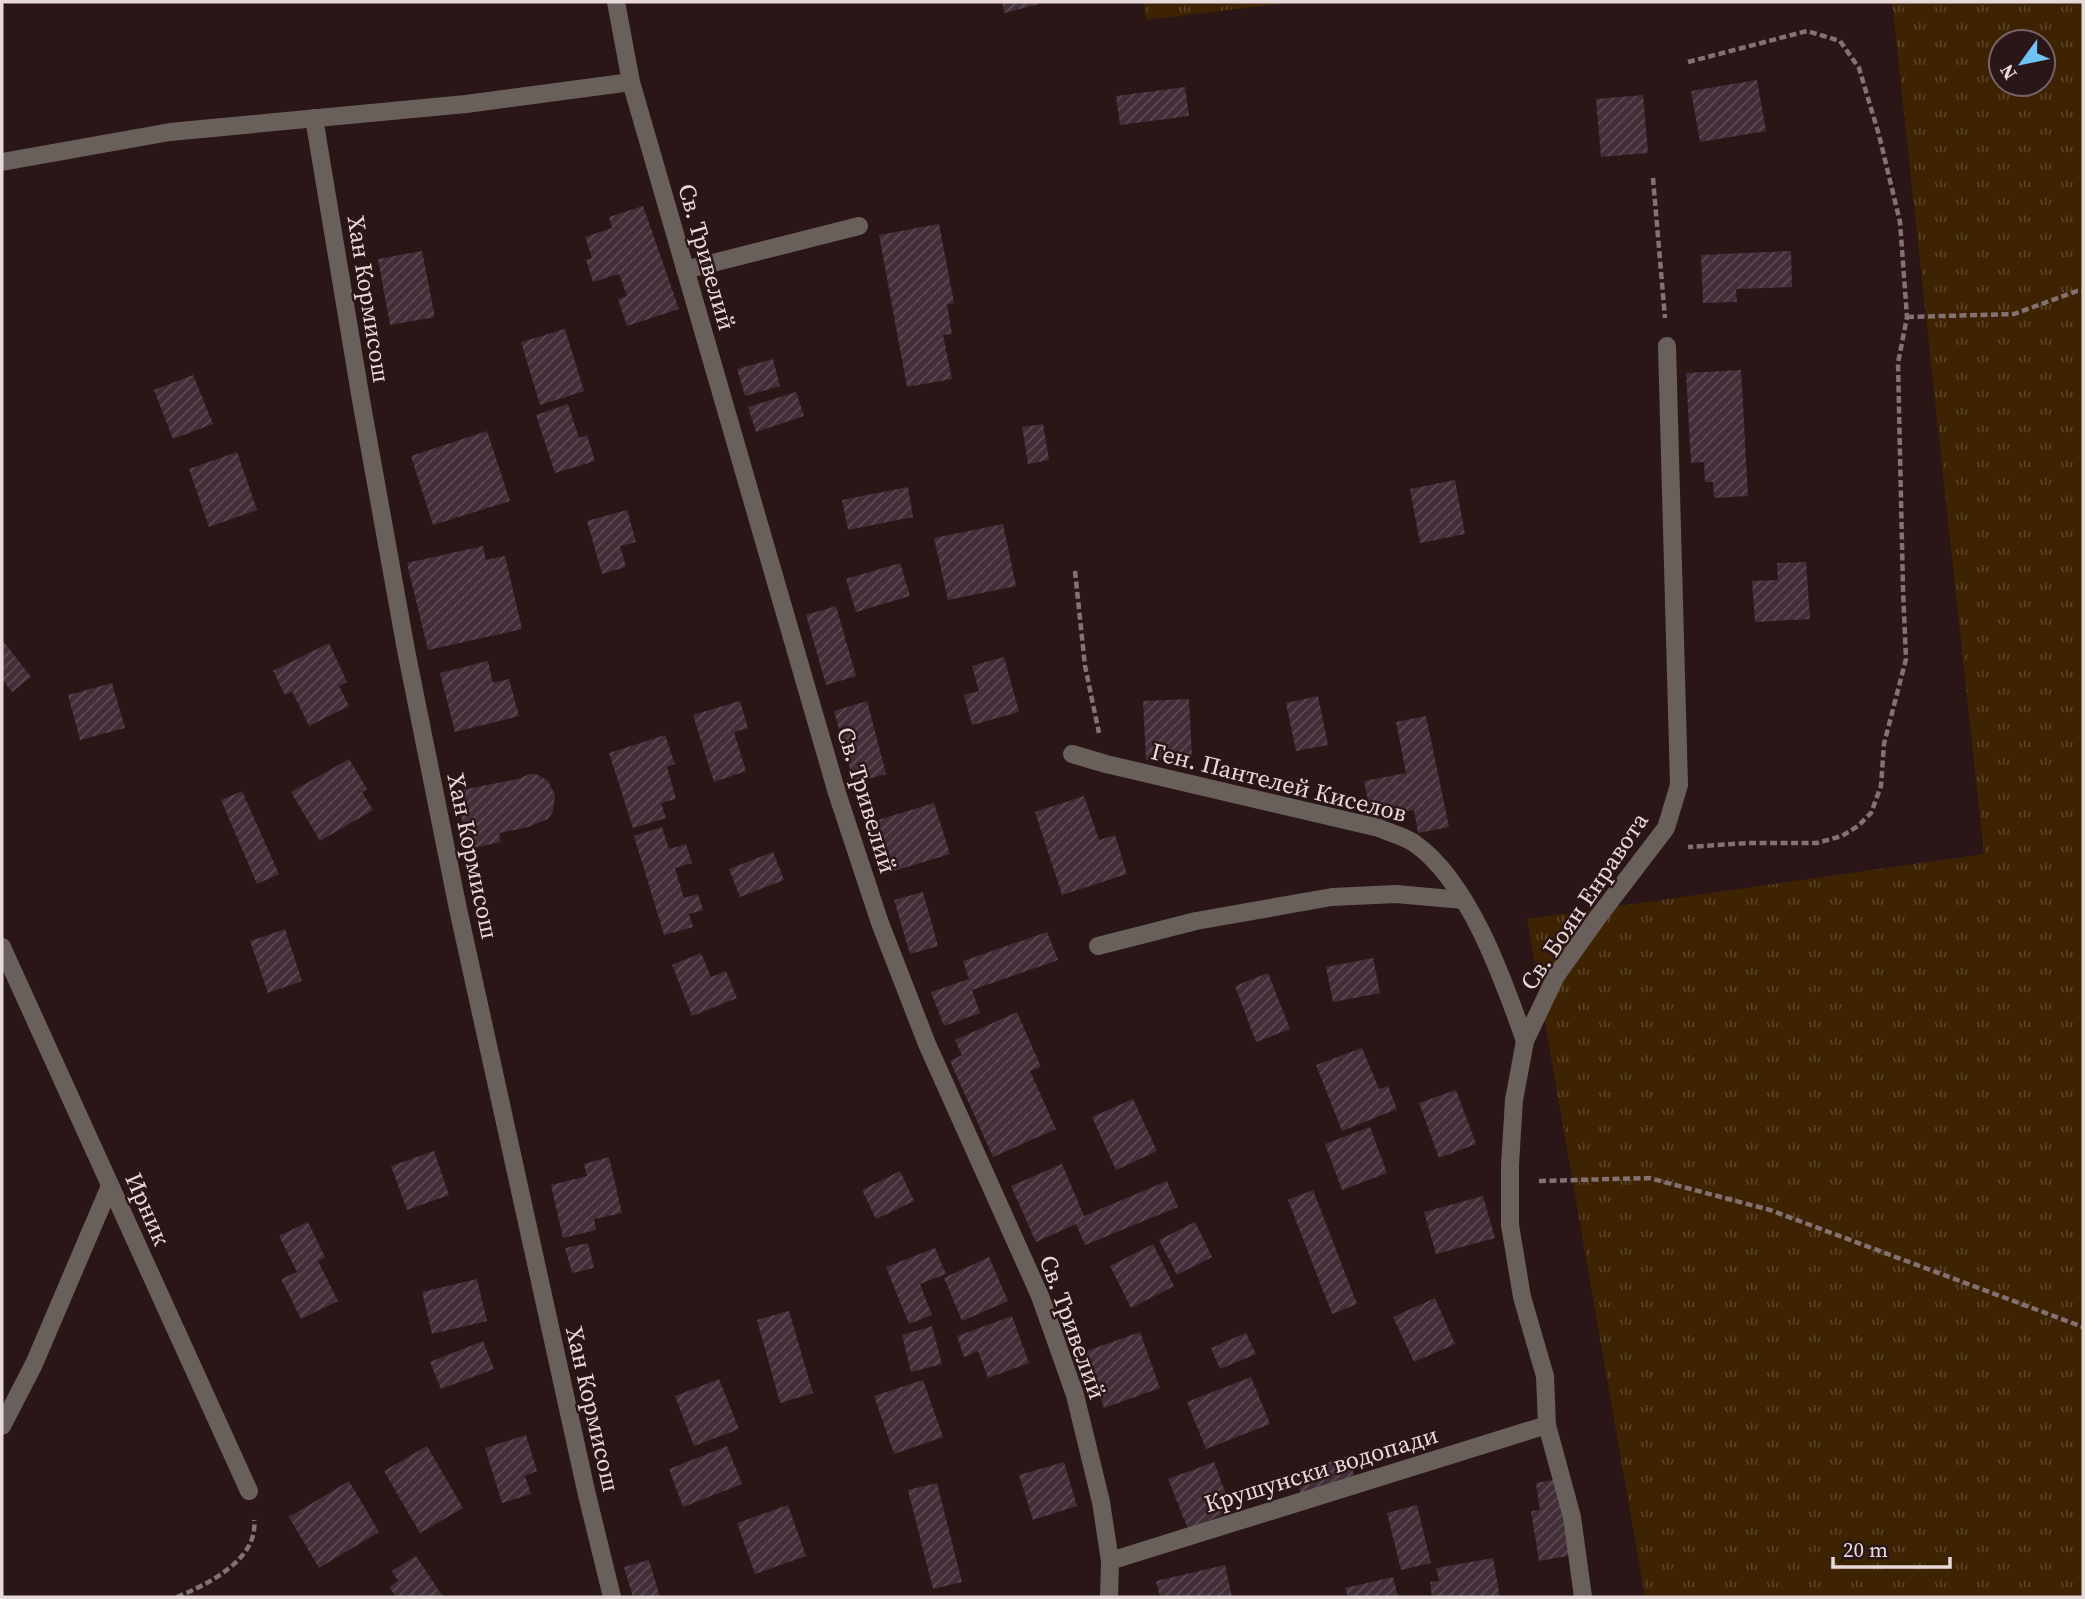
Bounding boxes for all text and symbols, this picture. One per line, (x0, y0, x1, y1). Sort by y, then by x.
north arrow (1987, 28, 2057, 98)
text: N (1993, 59, 2022, 85)
street label: Св. Тривелий (670, 180, 744, 334)
street label: Хан Кормисош (340, 213, 398, 385)
street label: Св. Тривелий (829, 723, 905, 877)
street label: Ген. Пантелей Киселов (1148, 734, 1410, 830)
street label: Хан Кормисош (439, 770, 507, 942)
street label: Св. Боян Енравота (1512, 805, 1656, 996)
street label: Ирник (117, 1167, 179, 1251)
street label: Св. Тривелий (1032, 1250, 1114, 1404)
street label: Хан Кормисош (558, 1323, 628, 1495)
street label: Крушунски водопади (1200, 1418, 1442, 1520)
scale bar (1833, 1526, 1950, 1570)
text: 20 m (1843, 1535, 1888, 1564)

